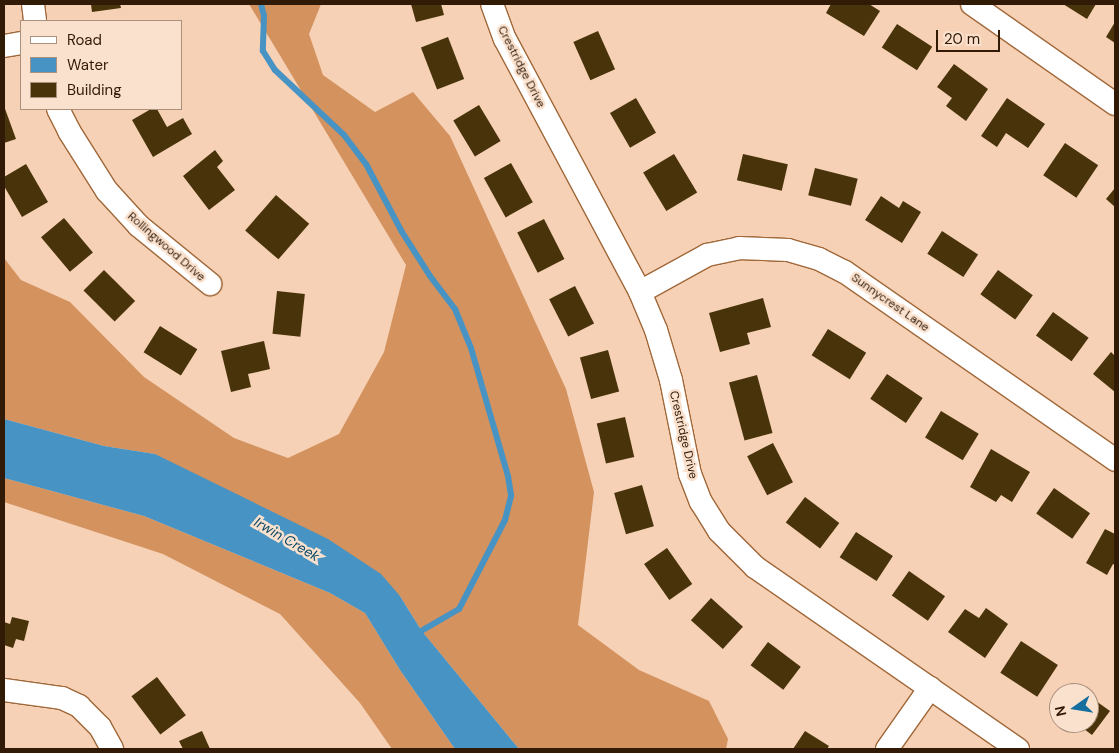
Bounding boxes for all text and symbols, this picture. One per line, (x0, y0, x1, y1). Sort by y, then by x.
legend (20, 20, 182, 110)
scale bar (939, 20, 1003, 52)
street label: Crestridge Drive (494, 24, 548, 110)
text: 20 m (944, 29, 980, 49)
text: Road (67, 30, 102, 50)
text: Water (67, 55, 108, 75)
text: Building (67, 80, 122, 100)
street label: Rollingwood Drive (124, 209, 208, 285)
street label: Sunnycrest Lane (848, 271, 932, 335)
street label: Crestridge Drive (666, 390, 700, 480)
water label: Irwin Creek (251, 514, 323, 564)
north arrow (1049, 683, 1099, 733)
text: N (1050, 704, 1070, 718)

